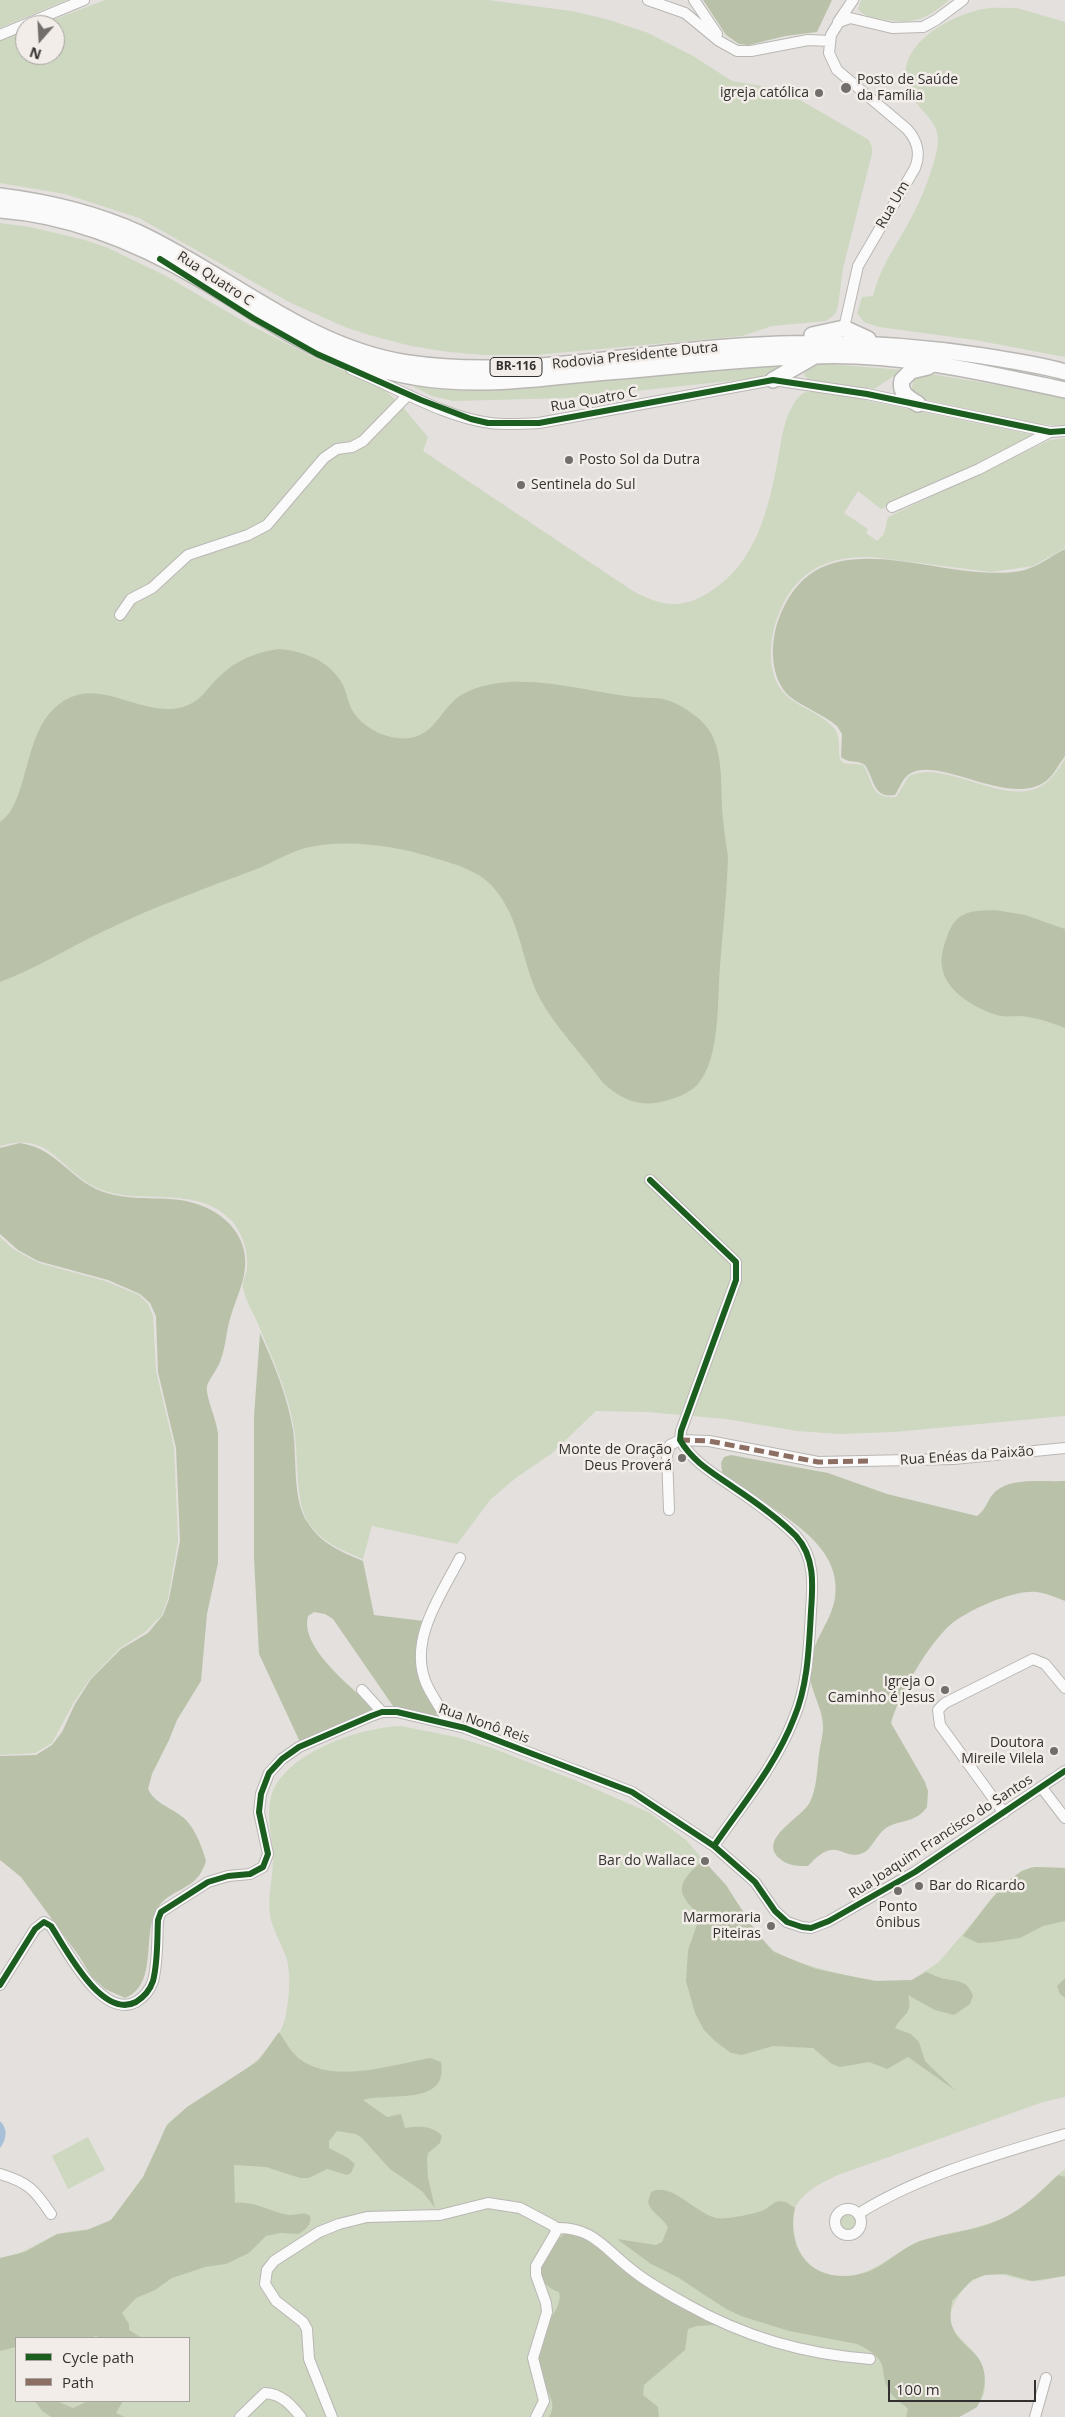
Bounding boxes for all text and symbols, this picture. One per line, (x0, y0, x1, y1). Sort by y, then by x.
north arrow (15, 15, 65, 65)
text: N (27, 43, 44, 65)
place label: Posto de Saúde da Família (857, 72, 958, 104)
marker: Posto de Saúde da Família (839, 81, 853, 95)
place label: igreja católica (720, 85, 809, 101)
marker: igreja católica (813, 87, 825, 99)
street label: Rua Um (873, 178, 913, 232)
street label: Rua Quatro C (174, 248, 256, 310)
street label: Rodovia Presidente Dutra (551, 339, 719, 373)
road number: BR-116 (490, 358, 542, 377)
street label: Rua Quatro C (549, 384, 639, 416)
place label: Posto Sol da Dutra (579, 452, 700, 468)
marker: Posto Sol da Dutra (563, 454, 575, 466)
place label: Sentinela do Sul (531, 477, 635, 493)
marker: Sentinela do Sul (515, 479, 527, 491)
place label: Monte de Oração Deus Proverá (559, 1442, 672, 1474)
street label: Rua Enéas da Paixão (899, 1443, 1035, 1469)
marker: Monte de Oração Deus Proverá (676, 1452, 688, 1464)
place label: Igreja O Caminho é Jesus (828, 1674, 935, 1706)
marker: Igreja O Caminho é Jesus (939, 1684, 951, 1696)
street label: Rua Nonô Reis (436, 1701, 532, 1747)
place label: Doutora Mireile Vilela (961, 1735, 1044, 1768)
marker: Doutora Mireile Vilela (1048, 1745, 1060, 1757)
street label: Rua Joaquim Francisco do Santos (846, 1771, 1036, 1903)
place label: Bar do Wallace (598, 1853, 695, 1869)
marker: Bar do Wallace (699, 1855, 711, 1867)
place label: Bar do Ricardo (929, 1878, 1025, 1894)
marker: Bar do Ricardo (913, 1880, 925, 1892)
marker: Ponto ônibus (892, 1885, 904, 1897)
place label: Ponto ônibus (876, 1899, 920, 1931)
place label: Marmoraria Piteiras (683, 1910, 761, 1942)
marker: Marmoraria Piteiras (765, 1920, 777, 1932)
legend (15, 2337, 190, 2402)
text: Cycle path (62, 2347, 134, 2367)
scale bar (890, 2370, 1038, 2402)
text: Path (62, 2372, 94, 2392)
text: 100 m (896, 2379, 940, 2399)

